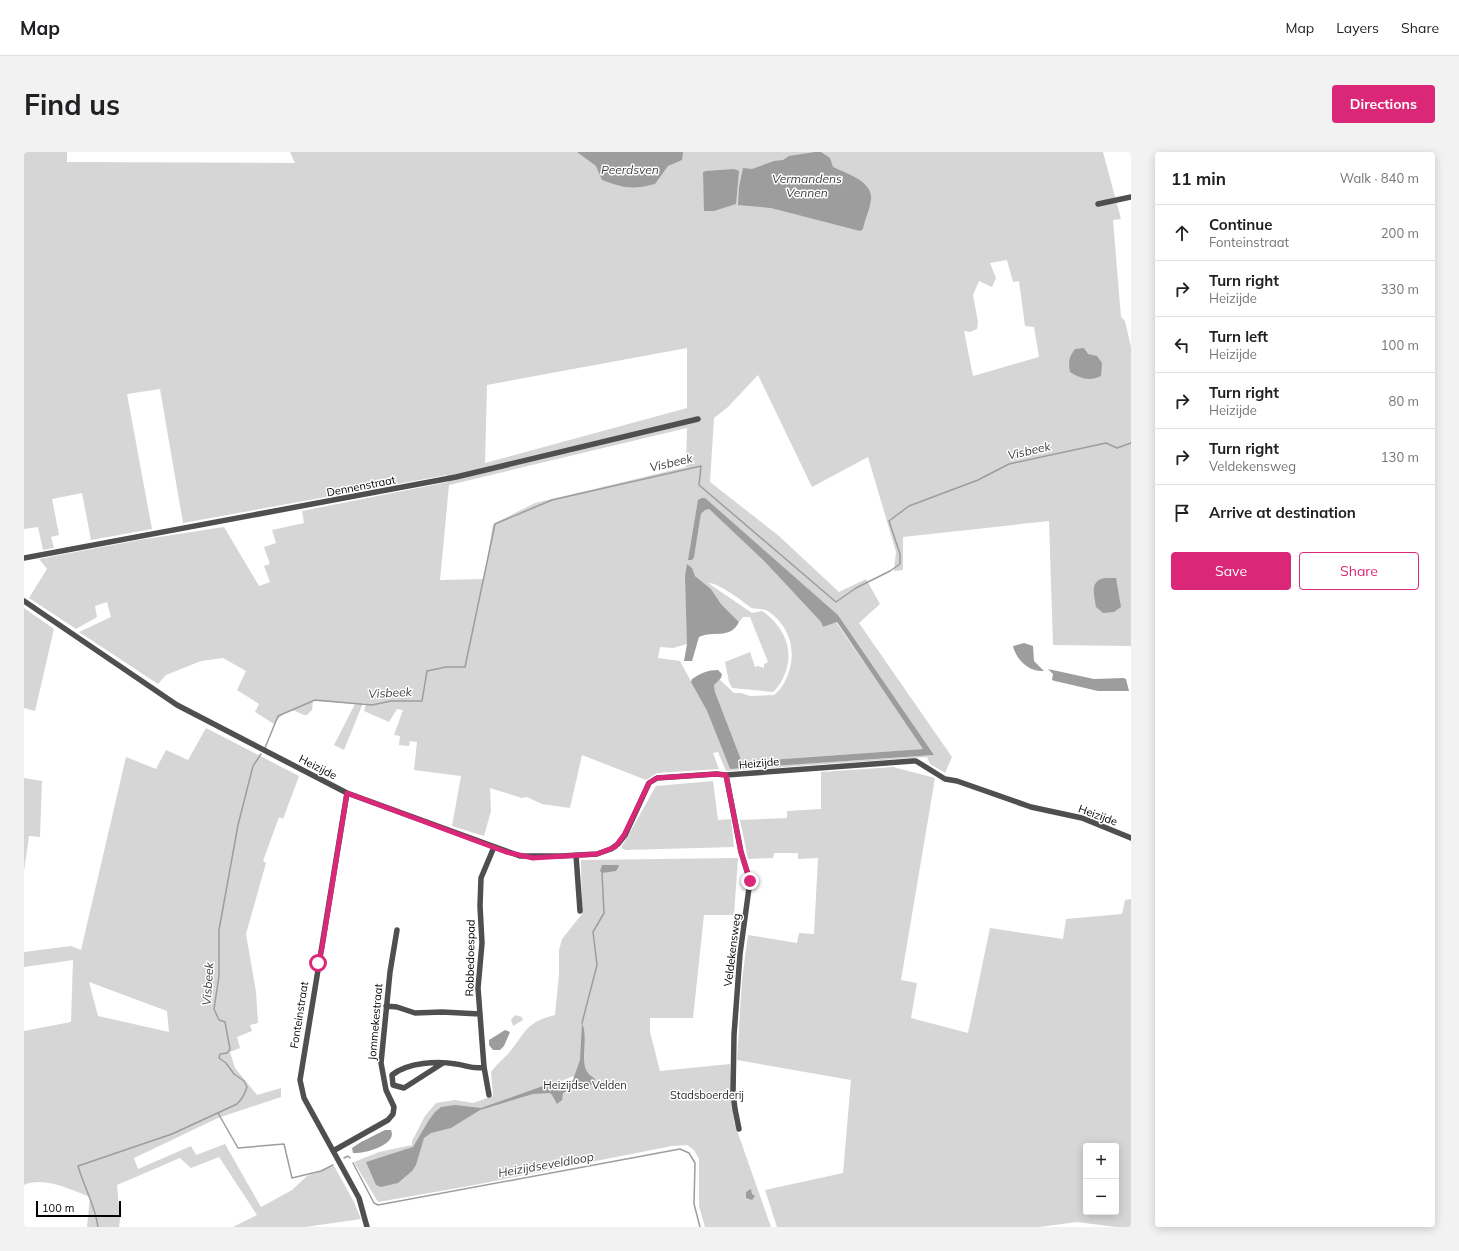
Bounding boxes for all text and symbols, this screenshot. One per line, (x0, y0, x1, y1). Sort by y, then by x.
text: Map (20, 16, 60, 40)
text: Map (1285, 19, 1314, 37)
text: Layers (1336, 19, 1379, 37)
text: Share (1401, 19, 1439, 37)
button: Directions (1332, 85, 1435, 123)
text: Find us (24, 87, 120, 122)
water label: Peerdsven (601, 162, 659, 177)
text: 11 min (1171, 168, 1226, 189)
text: Walk · 840 m (1340, 170, 1419, 186)
water label: Vermandens Vennen (772, 171, 842, 200)
text: Continue (1209, 215, 1272, 234)
icon: ahead (1171, 222, 1193, 244)
text: 200 m (1381, 225, 1419, 241)
text: Fonteinstraat (1209, 234, 1289, 250)
text: Turn right (1209, 271, 1279, 290)
icon: right (1171, 278, 1193, 300)
text: 330 m (1381, 281, 1419, 297)
text: Heizijde (1209, 290, 1257, 306)
text: Turn left (1209, 327, 1268, 346)
icon: left (1171, 334, 1193, 356)
text: 100 m (1381, 337, 1419, 353)
text: Heizijde (1209, 346, 1257, 362)
text: Turn right (1209, 383, 1279, 402)
icon: right (1171, 390, 1193, 412)
text: 80 m (1389, 393, 1419, 409)
text: Heizijde (1209, 402, 1257, 418)
water label: Visbeek (1006, 438, 1053, 463)
text: Turn right (1209, 439, 1279, 458)
icon: right (1171, 446, 1193, 468)
text: 130 m (1381, 449, 1419, 465)
water label: Visbeek (648, 450, 695, 475)
text: Veldekensweg (1209, 458, 1296, 474)
street label: Dennenstraat (325, 472, 397, 500)
icon: arrive (1171, 502, 1193, 524)
text: Arrive at destination (1209, 503, 1356, 522)
button: Save (1171, 552, 1291, 590)
button: Share (1299, 552, 1419, 590)
water label: Visbeek (368, 684, 413, 701)
street label: Heizijde (297, 752, 339, 782)
street label: Heizijde (738, 754, 780, 772)
street label: Heizijde (1077, 801, 1119, 829)
route end (741, 872, 759, 890)
street label: Veldekensweg (721, 913, 743, 987)
street label: Robbedoespad (462, 919, 478, 997)
route start (309, 954, 327, 972)
water label: Visbeek (198, 961, 217, 1006)
street label: Fonteinstraat (287, 980, 311, 1050)
street label: Jommekestraat (365, 983, 385, 1061)
park label: Heizijdse Velden (543, 1078, 627, 1092)
park label: Stadsboerderij (670, 1088, 744, 1102)
map controls (1083, 1143, 1119, 1215)
button: + (1083, 1143, 1119, 1179)
water label: Heizijdseveldloop (497, 1149, 595, 1180)
button: − (1083, 1179, 1119, 1215)
scale bar (36, 1199, 121, 1218)
text: 100 m (42, 1201, 74, 1215)

